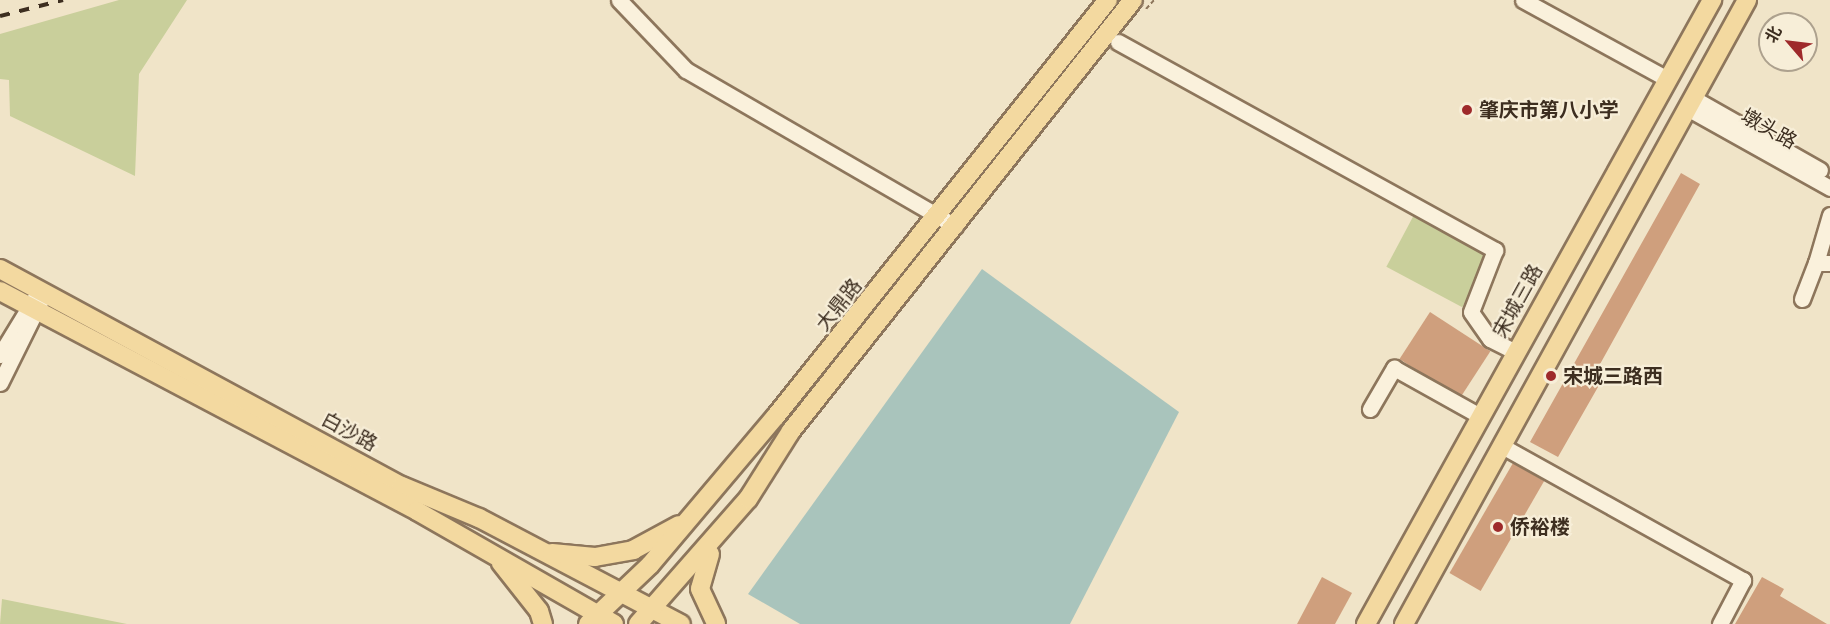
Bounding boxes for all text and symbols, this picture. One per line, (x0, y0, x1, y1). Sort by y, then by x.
north arrow (1758, 12, 1818, 72)
text: 北 (1761, 23, 1786, 46)
place label: 肇庆市第八小学 (1479, 98, 1619, 122)
marker: 肇庆市第八小学 (1460, 103, 1474, 117)
street label: 墩头路 (1737, 104, 1801, 154)
street label: 宋城三路 (1488, 260, 1548, 342)
street label: 大鼎路 (811, 274, 867, 336)
place label: 宋城三路西 (1563, 364, 1663, 388)
marker: 宋城三路西 (1544, 369, 1558, 383)
street label: 白沙路 (317, 407, 381, 457)
place label: 侨裕楼 (1510, 515, 1570, 539)
marker: 侨裕楼 (1491, 520, 1505, 534)

